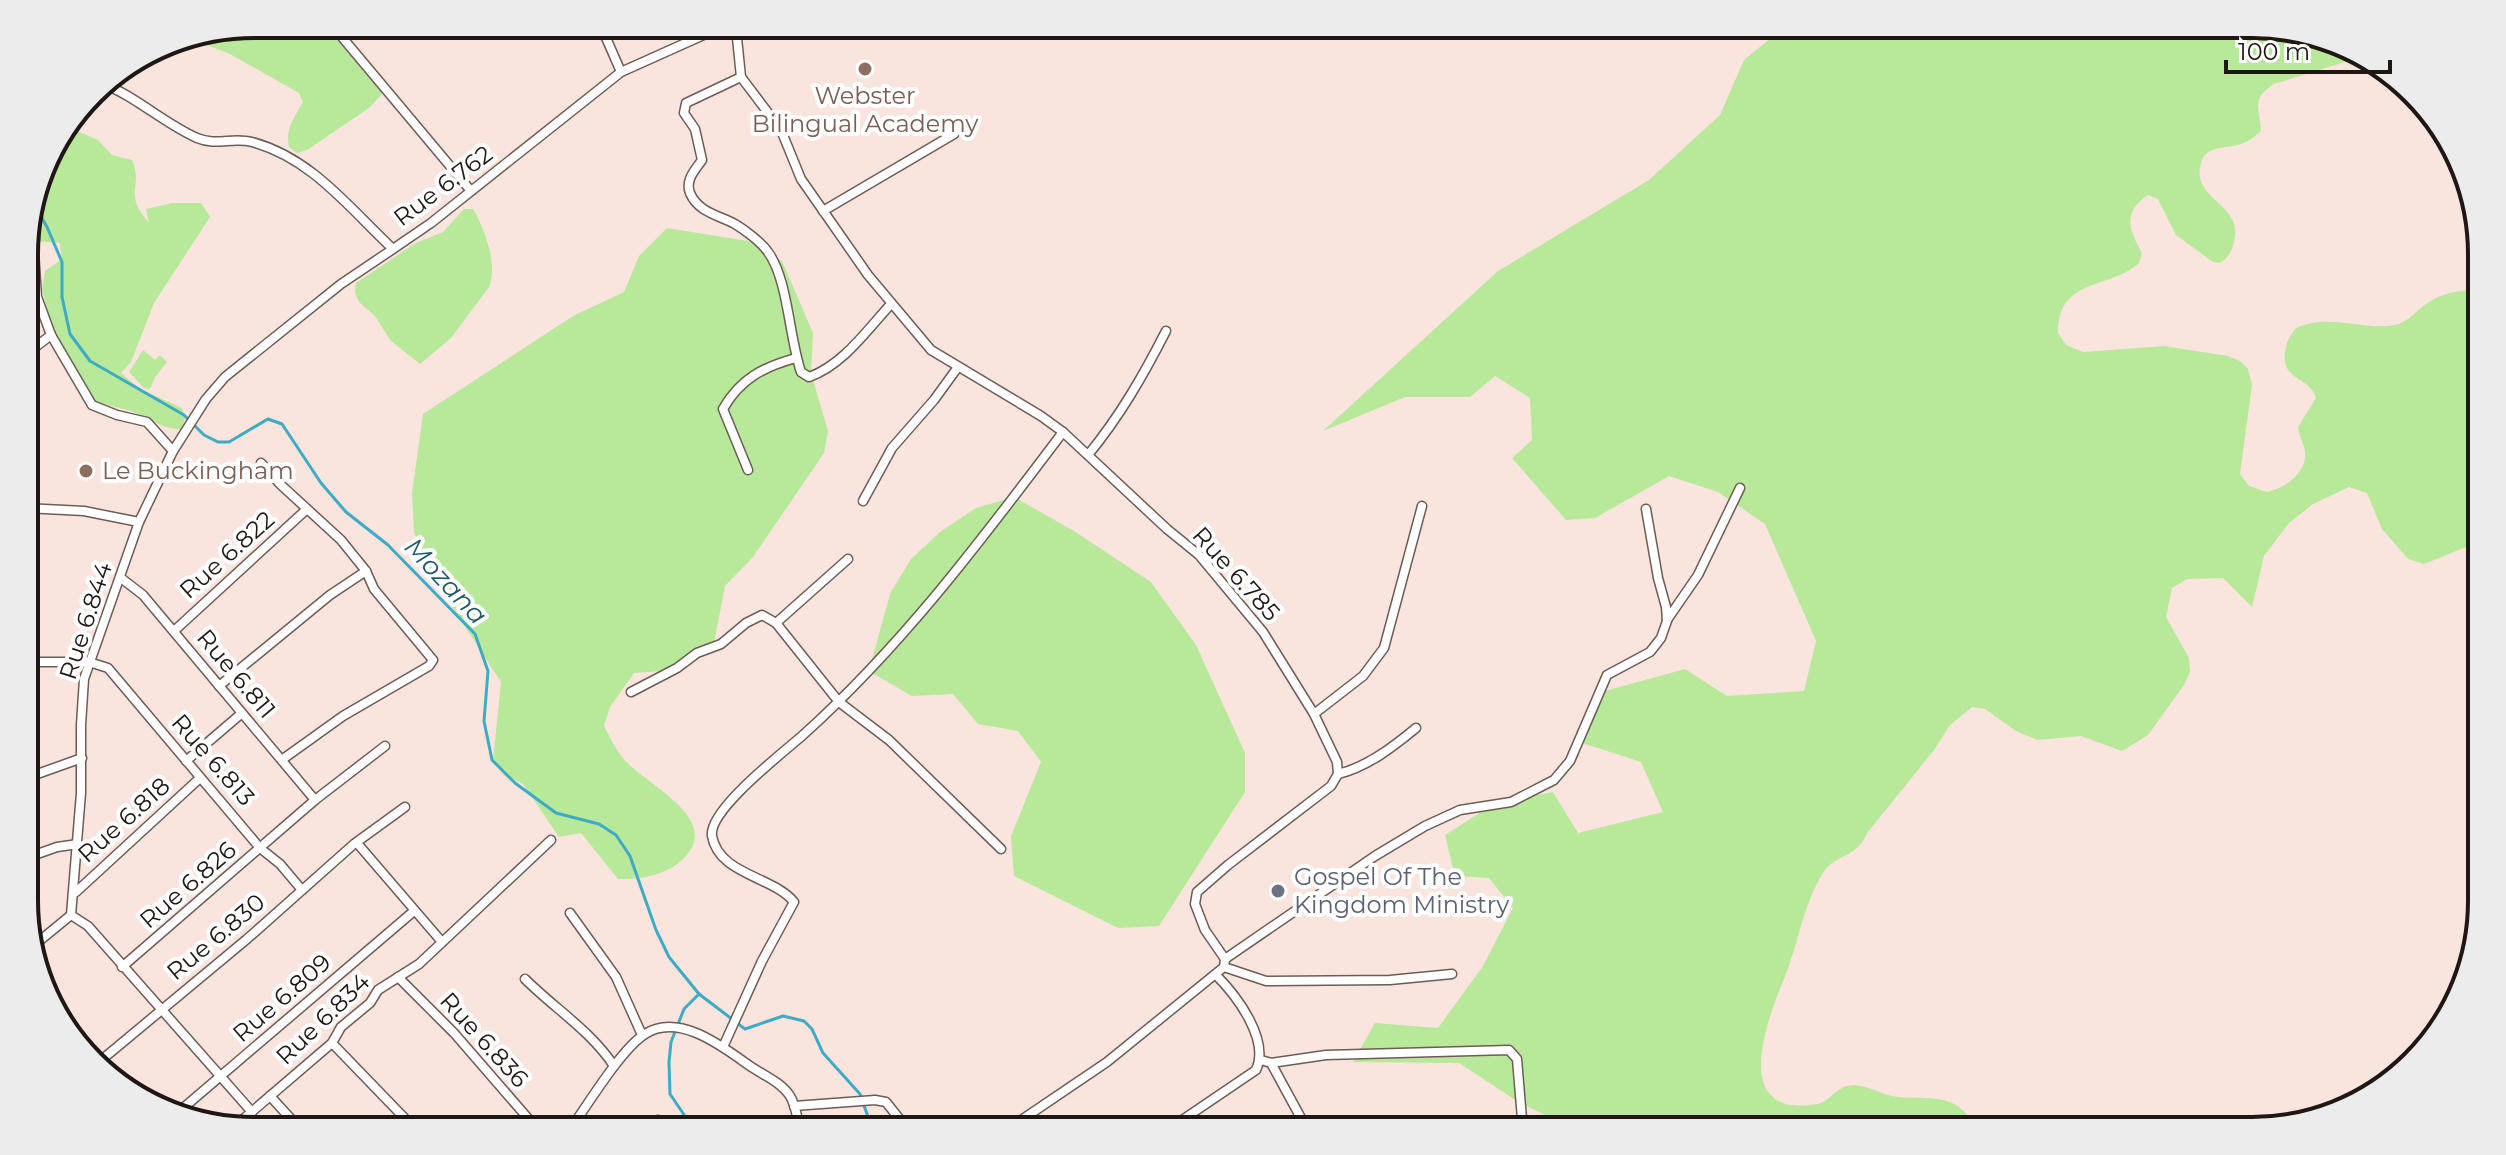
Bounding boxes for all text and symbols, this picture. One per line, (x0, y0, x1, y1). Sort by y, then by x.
scale bar (2226, 24, 2390, 74)
text: 100 m (2238, 37, 2310, 66)
marker: Webster Bilingual Academy (856, 60, 874, 78)
place label: Webster Bilingual Academy (752, 81, 978, 138)
street label: Rue 6.762 (388, 139, 498, 232)
place label: Le Buckingham (102, 456, 294, 485)
marker: Le Buckingham (77, 462, 95, 480)
street label: Rue 6.822 (173, 505, 280, 605)
street label: Rue 6.785 (1187, 521, 1286, 627)
water label: Mozana (398, 531, 494, 631)
street label: Rue 6.844 (53, 558, 118, 683)
street label: Rue 6.811 (191, 623, 282, 724)
street label: Rue 6.813 (166, 708, 261, 811)
street label: Rue 6.818 (72, 771, 176, 868)
street label: Rue 6.826 (134, 835, 242, 934)
place label: Gospel Of The Kingdom Ministry (1294, 862, 1509, 919)
marker: Gospel Of The Kingdom Ministry (1269, 882, 1287, 900)
street label: Rue 6.830 (161, 887, 271, 986)
street label: Rue 6.809 (227, 947, 337, 1048)
street label: Rue 6.834 (270, 967, 376, 1070)
street label: Rue 6.836 (434, 986, 535, 1093)

